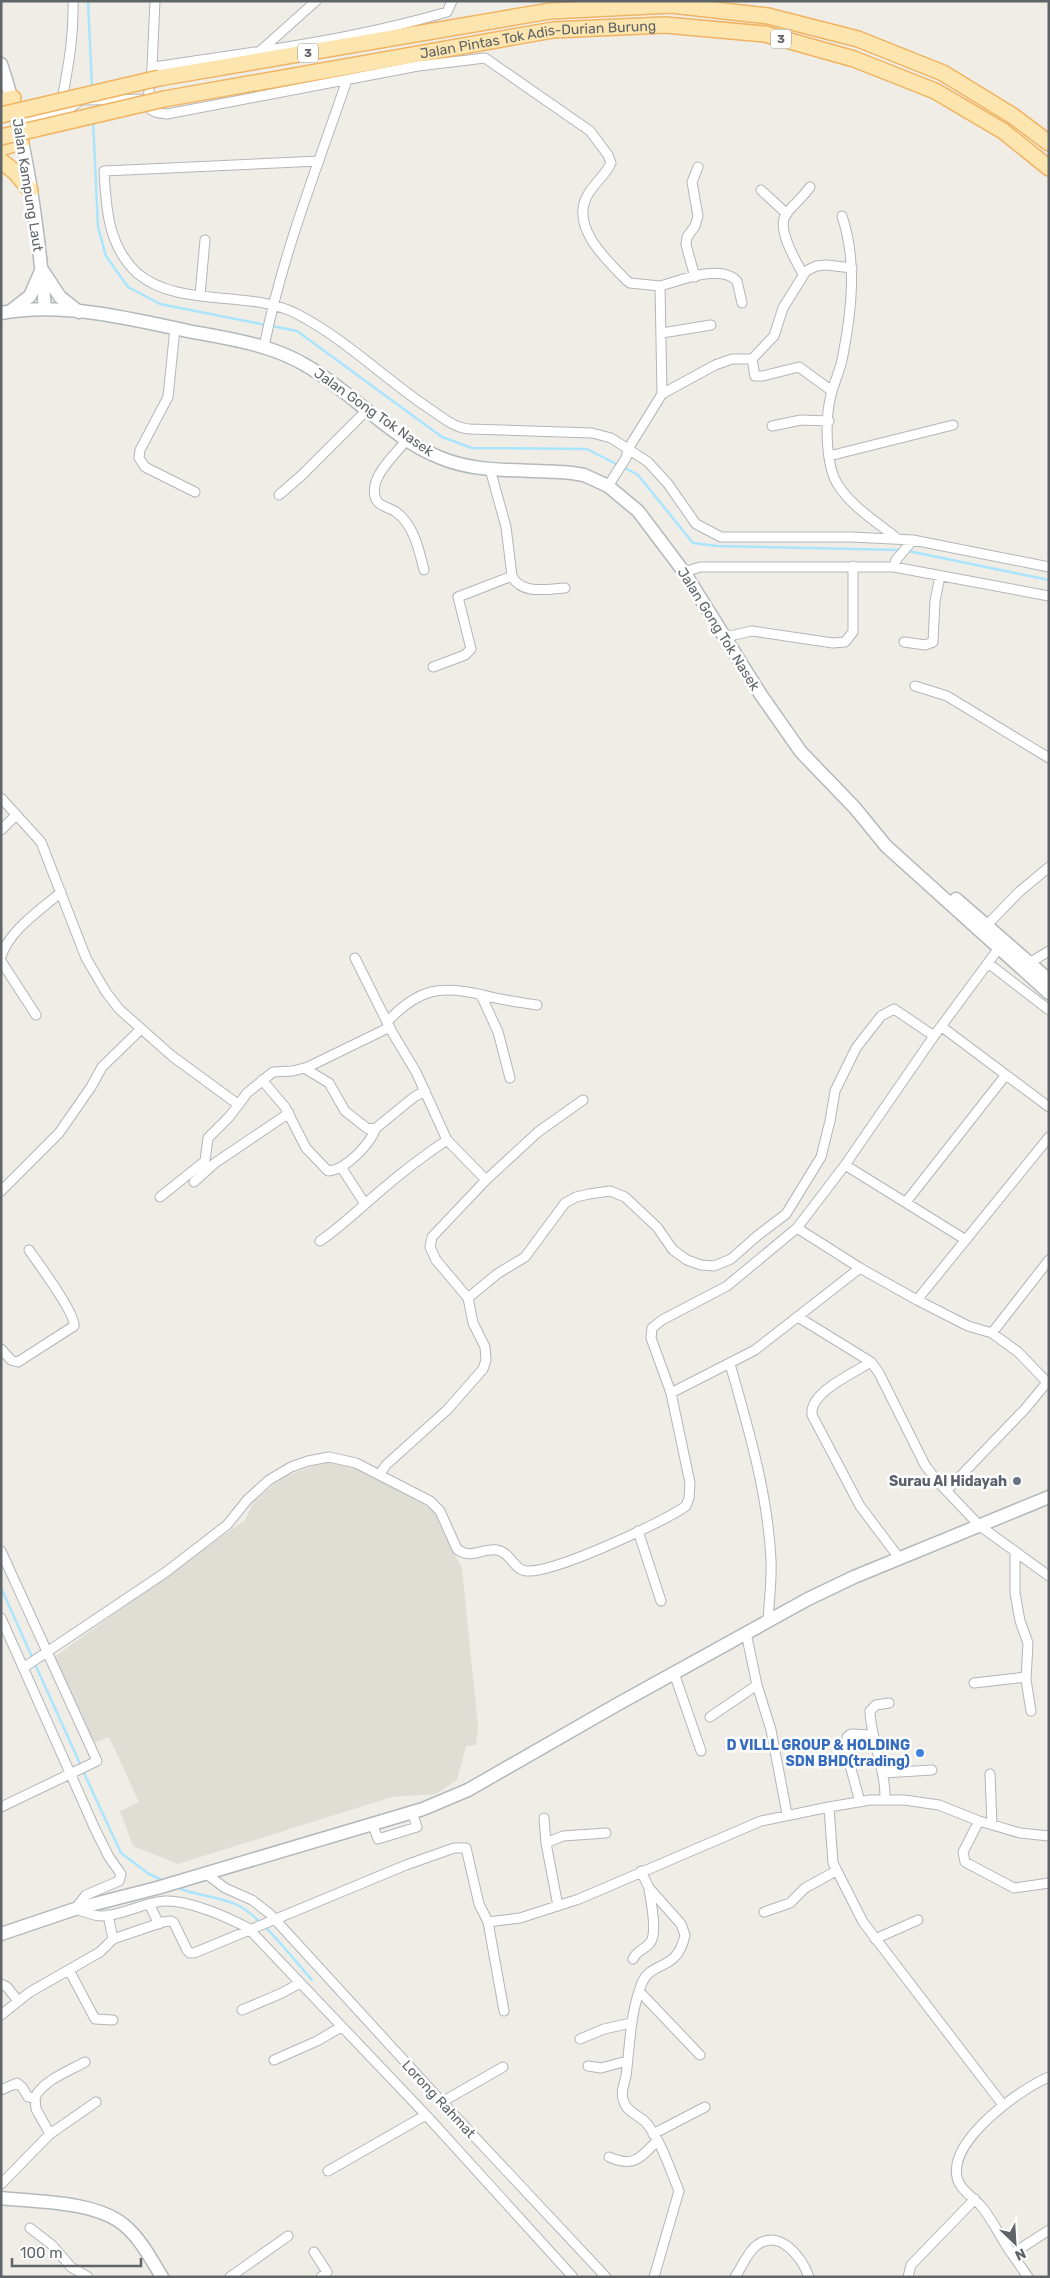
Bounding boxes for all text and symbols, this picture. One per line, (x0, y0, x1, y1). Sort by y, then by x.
street label: Jalan Pintas Tok Adis-Durian Burung (418, 17, 656, 62)
road number: 3 (771, 30, 791, 48)
road number: 3 (298, 44, 318, 62)
street label: Jalan Kampung Laut (9, 117, 47, 253)
street label: Jalan Gong Tok Nasek (311, 365, 437, 461)
street label: Jalan Gong Tok Nasek (674, 565, 764, 695)
place label: Surau Al Hidayah (889, 1473, 1007, 1490)
marker: Surau Al Hidayah (1011, 1475, 1023, 1487)
place label: D VILLL GROUP & HOLDING SDN BHD(trading) (727, 1737, 910, 1770)
marker: D VILLL GROUP & HOLDING SDN BHD(trading) (914, 1747, 926, 1759)
street label: Lorong Rahmat (398, 2057, 479, 2142)
north arrow (990, 2218, 1040, 2268)
scale bar (12, 2236, 141, 2268)
text: 100 m (20, 2244, 62, 2262)
text: N (1012, 2244, 1028, 2264)

